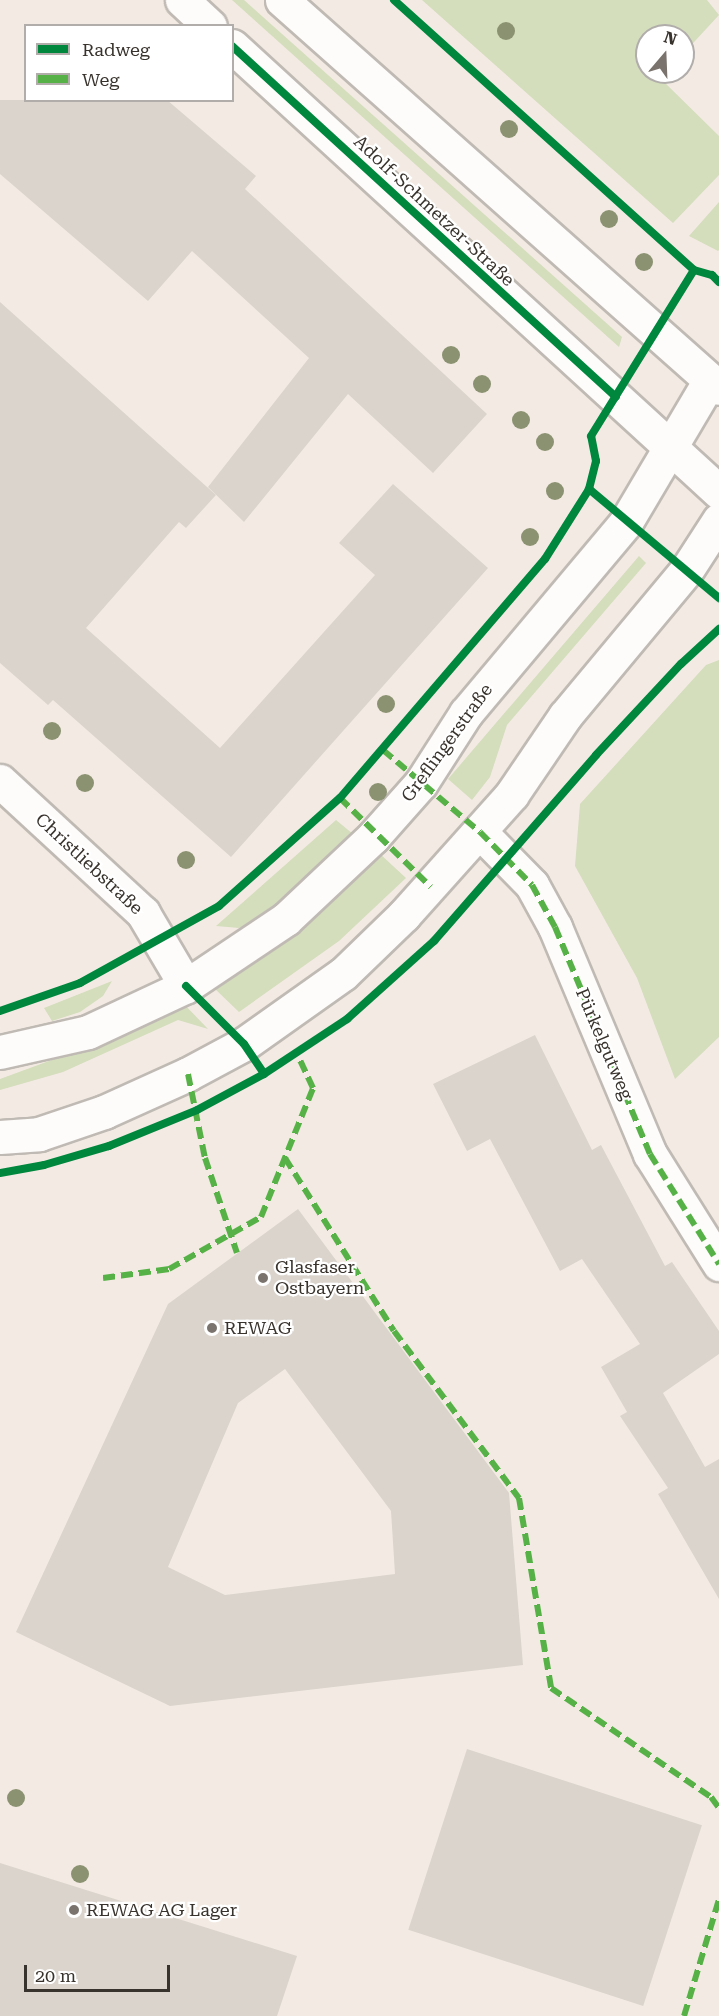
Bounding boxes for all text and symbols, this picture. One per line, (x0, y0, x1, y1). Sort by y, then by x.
legend (24, 24, 234, 102)
north arrow (635, 24, 695, 84)
text: N (661, 27, 679, 49)
text: Radweg (82, 39, 150, 60)
text: Weg (82, 69, 120, 90)
street label: Adolf-Schmetzer-Straße (349, 131, 519, 291)
street label: Greflingerstraße (397, 680, 497, 806)
street label: Christliebstraße (31, 809, 147, 919)
street label: Pürkelgutweg (571, 985, 637, 1103)
place label: Glasfaser Ostbayern (275, 1257, 364, 1300)
marker: Glasfaser Ostbayern (256, 1271, 270, 1285)
place label: REWAG (224, 1317, 292, 1339)
marker: REWAG (205, 1321, 219, 1335)
place label: REWAG AG Lager (86, 1899, 237, 1921)
marker: REWAG AG Lager (67, 1903, 81, 1917)
scale bar (27, 1953, 172, 1991)
text: 20 m (35, 1965, 76, 1986)

